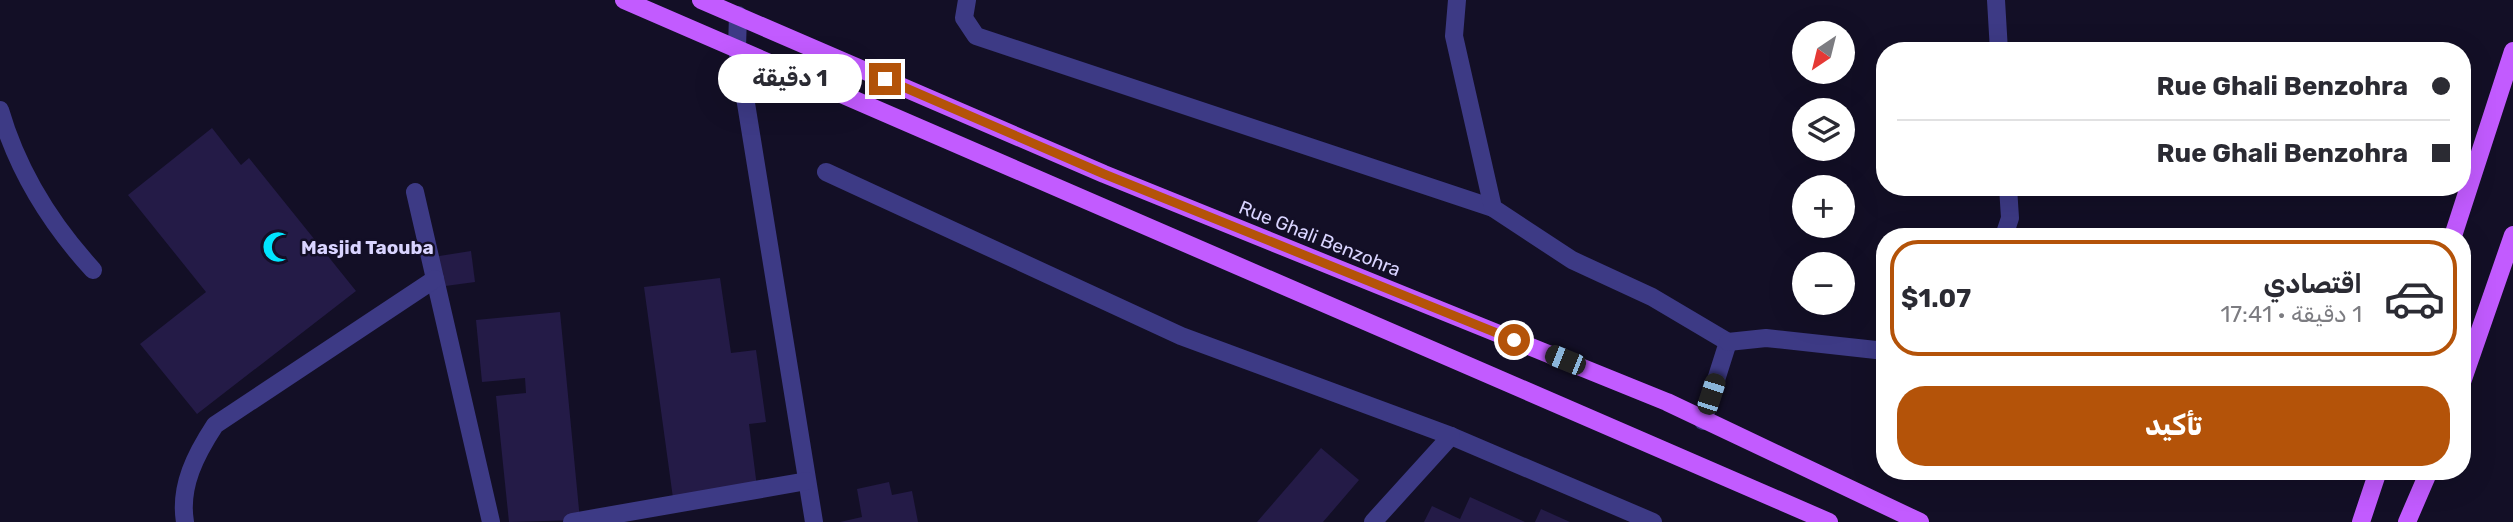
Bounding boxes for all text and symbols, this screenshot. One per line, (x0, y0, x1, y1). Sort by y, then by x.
north arrow (1792, 21, 1855, 84)
map controls (1792, 21, 1855, 315)
callout: 1 دقيقة (717, 55, 860, 104)
route end (869, 63, 901, 95)
text: 1 دقيقة (752, 64, 828, 92)
text: Rue Ghali Benzohra (2157, 71, 2408, 102)
button: layers (1792, 98, 1855, 161)
text: Rue Ghali Benzohra (2157, 138, 2408, 169)
button: + (1792, 175, 1855, 238)
street label: Rue Ghali Benzohra (1236, 195, 1404, 281)
mosque icon: Masjid Taouba (261, 230, 295, 264)
place label: Masjid Taouba (301, 236, 434, 259)
button: − (1792, 252, 1855, 315)
icon: car (2383, 267, 2446, 330)
text: اقتصادي (2263, 269, 2362, 300)
text: $1.07 (1901, 283, 1971, 314)
text: 1 دقيقة · 17:41 (2220, 300, 2362, 328)
route start (1498, 324, 1530, 356)
car (1542, 342, 1589, 378)
car (1695, 371, 1728, 417)
button: تأكيد (1897, 386, 2450, 466)

